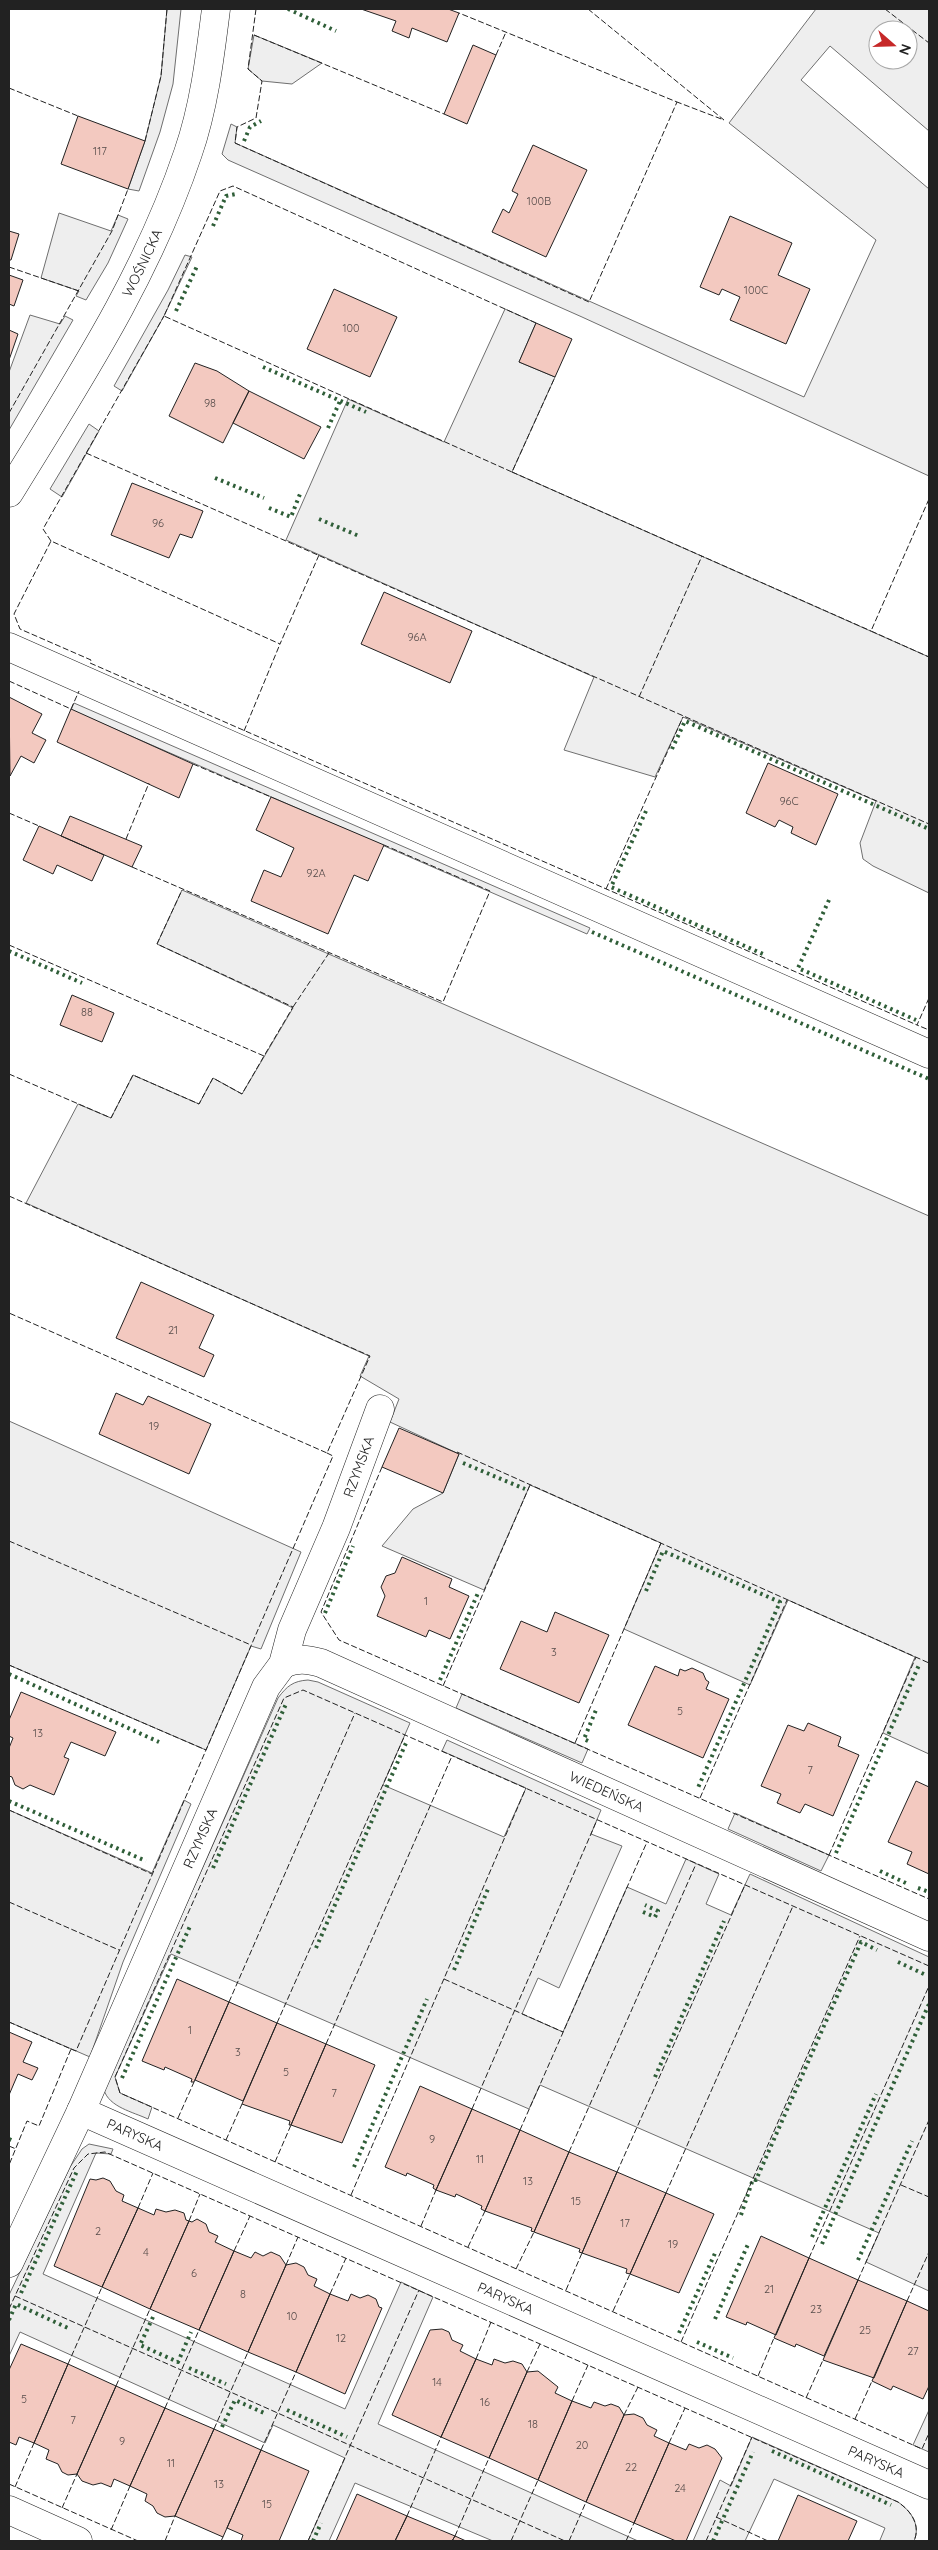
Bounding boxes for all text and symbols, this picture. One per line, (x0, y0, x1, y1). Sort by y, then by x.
north arrow (868, 20, 918, 70)
text: N (895, 42, 915, 57)
house number: 117 (93, 144, 107, 158)
house number: 100B (527, 194, 551, 208)
street label: WOŚNICKA (118, 226, 166, 300)
house number: 100C (744, 283, 768, 297)
house number: 100 (342, 321, 360, 335)
house number: 98 (204, 396, 216, 410)
house number: 96 (152, 516, 164, 530)
house number: 96A (407, 630, 427, 644)
house number: 96C (779, 794, 799, 808)
house number: 92A (306, 866, 326, 880)
house number: 88 (81, 1005, 93, 1019)
house number: 21 (168, 1323, 178, 1337)
house number: 19 (149, 1419, 159, 1433)
street label: RZYMSKA (339, 1433, 378, 1500)
house number: 1 (424, 1594, 428, 1608)
house number: 3 (551, 1645, 557, 1659)
house number: 5 (677, 1704, 683, 1718)
house number: 13 (33, 1726, 43, 1740)
house number: 7 (807, 1763, 813, 1777)
street label: WIEDEŃSKA (566, 1767, 646, 1816)
street label: RZYMSKA (179, 1805, 221, 1871)
house number: 1 (188, 2023, 192, 2037)
house number: 3 (235, 2045, 241, 2059)
house number: 5 (283, 2065, 289, 2079)
house number: 7 (331, 2086, 337, 2100)
street label: PARYSKA (104, 2114, 166, 2155)
house number: 9 (429, 2132, 435, 2146)
house number: 11 (476, 2152, 484, 2166)
house number: 13 (523, 2174, 533, 2188)
house number: 15 (571, 2194, 581, 2208)
house number: 17 (620, 2216, 630, 2230)
house number: 2 (95, 2224, 101, 2238)
house number: 19 (668, 2237, 678, 2251)
house number: 4 (143, 2245, 149, 2259)
house number: 6 (191, 2266, 197, 2280)
street label: PARYSKA (475, 2278, 537, 2319)
house number: 21 (764, 2282, 774, 2296)
house number: 8 (240, 2287, 246, 2301)
house number: 23 (810, 2302, 822, 2316)
house number: 10 (287, 2309, 297, 2323)
house number: 25 (859, 2323, 871, 2337)
house number: 12 (336, 2331, 346, 2345)
house number: 27 (907, 2344, 919, 2358)
house number: 14 (432, 2375, 442, 2389)
house number: 5 (21, 2392, 27, 2406)
house number: 16 (480, 2395, 490, 2409)
house number: 7 (70, 2413, 76, 2427)
house number: 18 (528, 2417, 538, 2431)
house number: 9 (119, 2434, 125, 2448)
house number: 20 (576, 2438, 588, 2452)
street label: PARYSKA (845, 2441, 907, 2482)
house number: 11 (167, 2456, 175, 2470)
house number: 22 (625, 2460, 637, 2474)
house number: 13 (214, 2477, 224, 2491)
house number: 24 (674, 2481, 686, 2495)
house number: 15 (262, 2497, 272, 2511)

